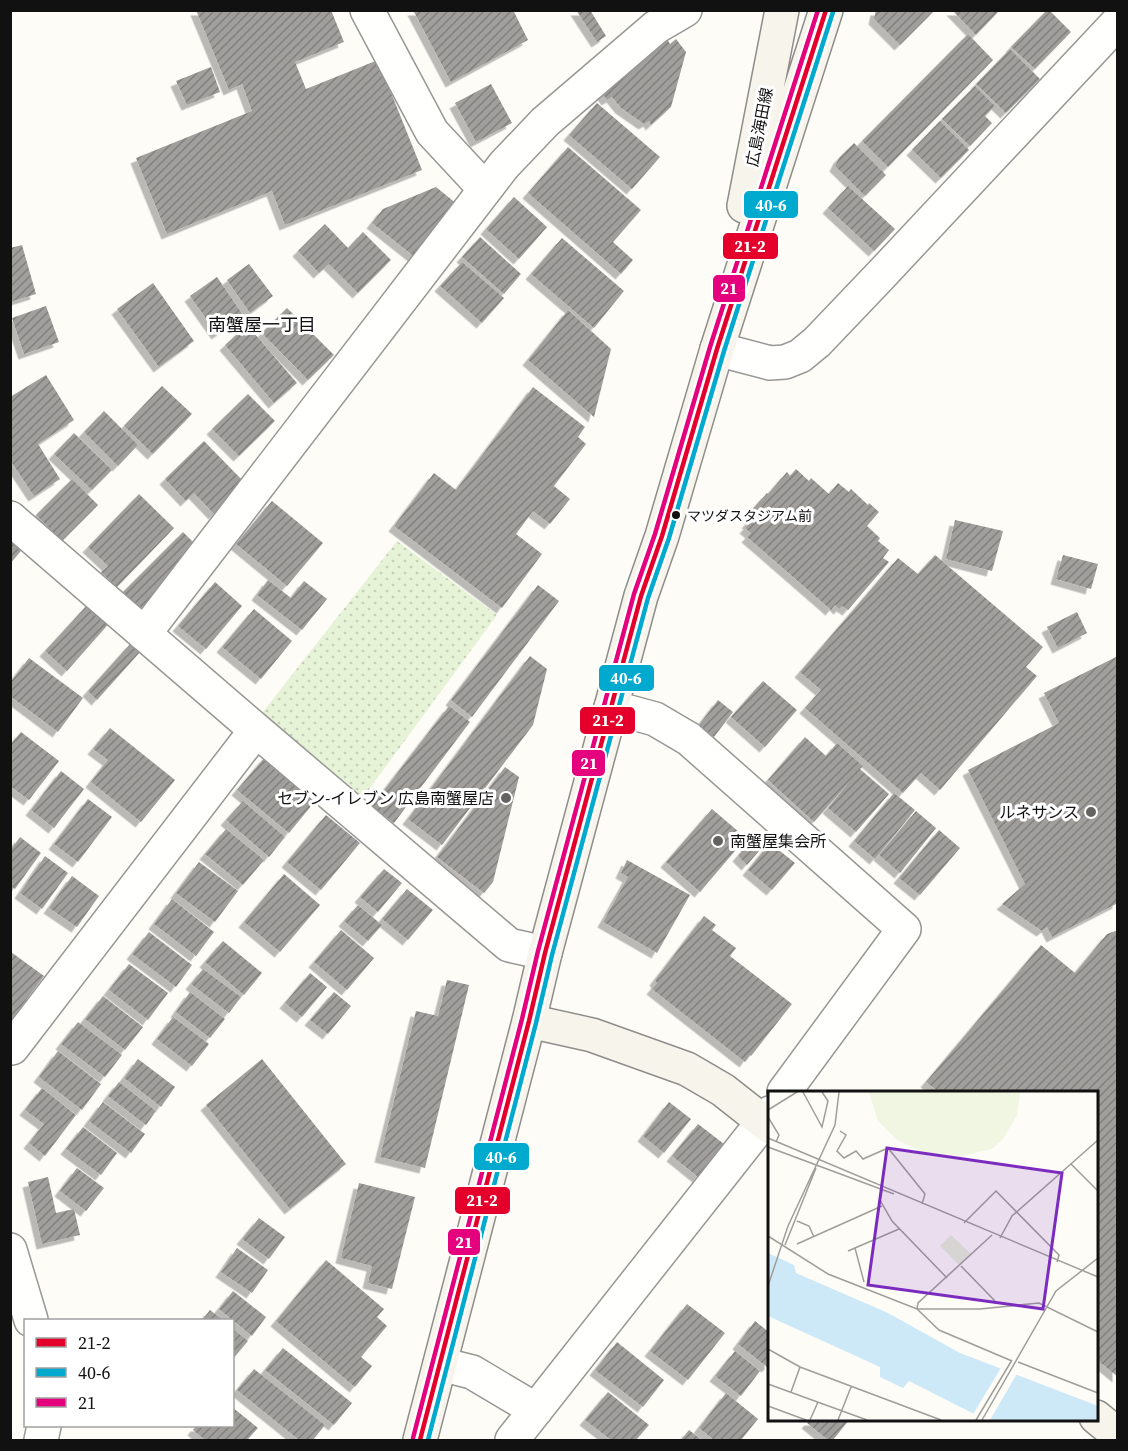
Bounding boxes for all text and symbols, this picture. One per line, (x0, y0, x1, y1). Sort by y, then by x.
street label: 広島海田線 (741, 86, 777, 168)
line badge: 40-6 (743, 190, 799, 219)
text: 40-6 (755, 194, 787, 216)
line badge: 21-2 (722, 232, 779, 260)
text: 21-2 (734, 235, 766, 257)
line badge: 21 (712, 274, 746, 303)
text: 21 (720, 277, 738, 299)
district label: 南蟹屋一丁目 (208, 312, 316, 337)
place label: マツダスタジアム前 (687, 506, 812, 526)
marker: マツダスタジアム前 (670, 509, 682, 521)
line badge: 40-6 (598, 664, 655, 692)
text: 40-6 (610, 667, 642, 689)
line badge: 21-2 (579, 706, 636, 735)
text: 21-2 (592, 709, 624, 731)
line badge: 21 (571, 749, 606, 777)
text: 21 (580, 752, 598, 774)
place label: セブン-イレブン 広島南蟹屋店 (277, 787, 494, 809)
marker: セブン-イレブン 広島南蟹屋店 (499, 791, 513, 805)
place label: ルネサンス (999, 801, 1079, 823)
marker: ルネサンス (1084, 805, 1098, 819)
place label: 南蟹屋集会所 (730, 830, 826, 852)
marker: 南蟹屋集会所 (711, 834, 725, 848)
inset map (768, 1091, 1098, 1421)
line badge: 40-6 (473, 1142, 530, 1171)
text: 40-6 (485, 1146, 517, 1168)
line badge: 21-2 (454, 1186, 511, 1215)
text: 21-2 (466, 1189, 498, 1211)
line badge: 21 (447, 1228, 481, 1256)
text: 21 (455, 1231, 473, 1253)
legend (24, 1319, 234, 1427)
text: 21-2 (78, 1330, 111, 1355)
text: 40-6 (78, 1360, 111, 1385)
text: 21 (78, 1390, 96, 1415)

